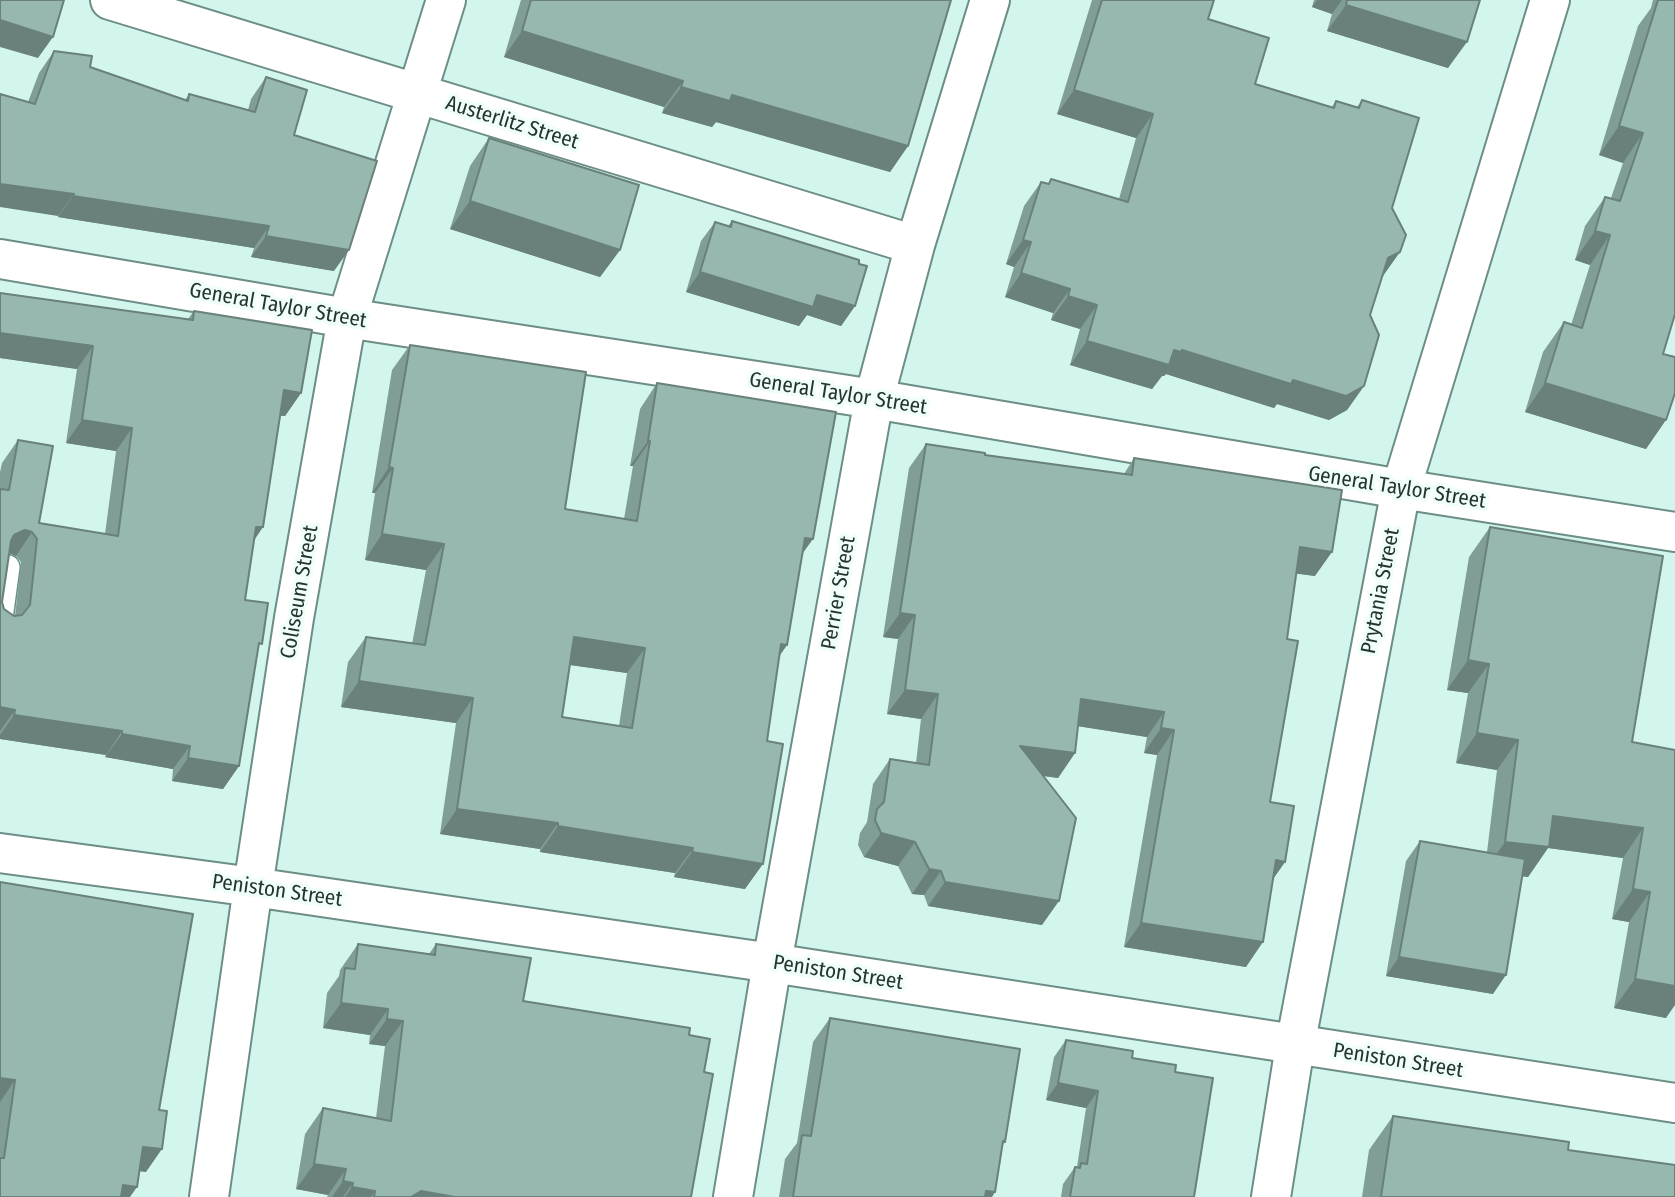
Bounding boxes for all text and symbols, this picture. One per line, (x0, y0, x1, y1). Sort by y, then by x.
street label: Austerlitz Street (442, 91, 582, 155)
street label: General Taylor Street (187, 278, 369, 334)
street label: General Taylor Street (747, 368, 929, 420)
street label: General Taylor Street (1306, 462, 1488, 514)
street label: Coliseum Street (276, 523, 324, 661)
street label: Prytania Street (1356, 526, 1406, 656)
street label: Perrier Street (817, 534, 861, 652)
street label: Peniston Street (210, 869, 344, 913)
street label: Peniston Street (771, 950, 905, 996)
street label: Peniston Street (1331, 1038, 1465, 1084)

